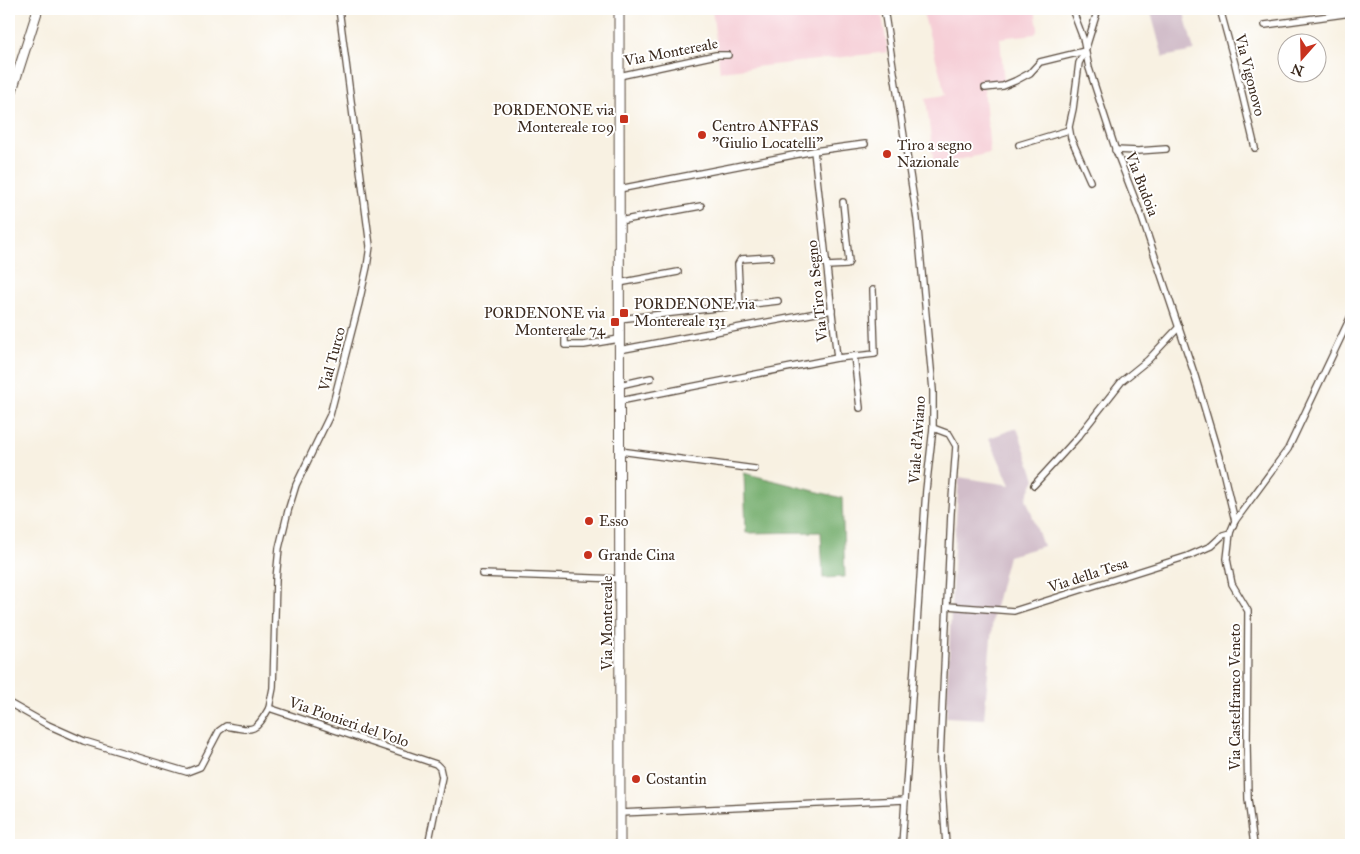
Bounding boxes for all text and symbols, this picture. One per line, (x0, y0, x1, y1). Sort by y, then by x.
street label: Via Vigonovo (1231, 31, 1269, 118)
north arrow (1278, 32, 1328, 82)
street label: Via Montereale (622, 34, 719, 70)
text: N (1289, 60, 1306, 80)
place label: PORDENONE via Montereale 109 (493, 101, 615, 136)
marker: PORDENONE via Montereale 109 (618, 113, 630, 125)
place label: Centro ANFFAS "Giulio Locatelli" (712, 117, 823, 152)
marker: Centro ANFFAS "Giulio Locatelli" (696, 129, 708, 141)
place label: Tiro a segno Nazionale (897, 136, 972, 171)
marker: Tiro a segno Nazionale (881, 148, 893, 160)
street label: Via Budoia (1121, 148, 1163, 219)
street label: Via Tiro a Segno (803, 239, 831, 344)
place label: PORDENONE via Montereale 131 (634, 295, 756, 330)
place label: PORDENONE via Montereale 74 (484, 304, 606, 339)
marker: PORDENONE via Montereale 131 (618, 307, 630, 319)
marker: PORDENONE via Montereale 74 (609, 316, 621, 328)
street label: Vial Turco (315, 325, 349, 394)
street label: Viale d'Aviano (905, 395, 929, 486)
place label: Esso (599, 512, 629, 530)
marker: Esso (583, 515, 595, 527)
place label: Grande Cina (598, 546, 676, 564)
marker: Grande Cina (582, 549, 594, 561)
street label: Via della Tesa (1045, 553, 1131, 597)
street label: Via Montereale (598, 575, 616, 672)
street label: Via Castelfranco Veneto (1226, 623, 1244, 772)
street label: Via Pionieri del Volo (286, 693, 412, 751)
place label: Costantin (646, 770, 707, 788)
marker: Costantin (630, 773, 642, 785)

